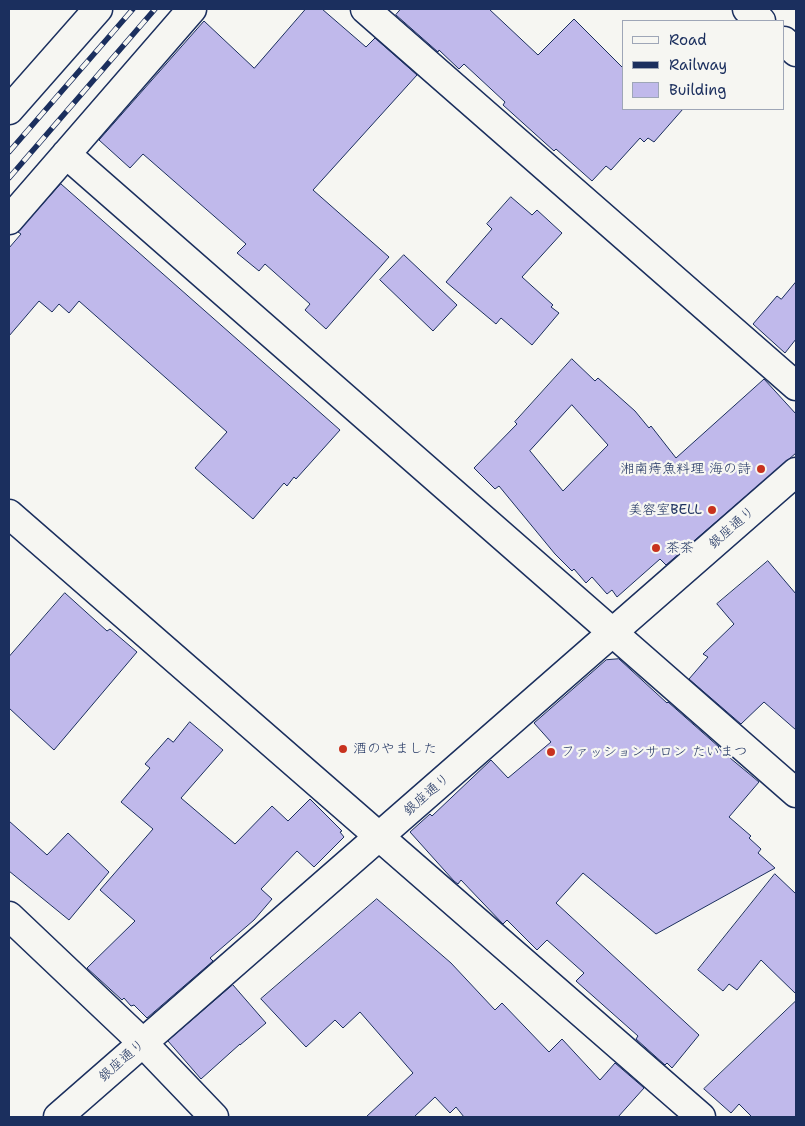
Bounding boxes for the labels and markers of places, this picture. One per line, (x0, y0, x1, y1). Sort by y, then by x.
place label: 湘南痔魚料理 海の詩 (620, 461, 751, 477)
marker: 湘南痔魚料理 海の詩 (755, 463, 767, 475)
place label: 美容室BELL (628, 502, 702, 518)
marker: 美容室BELL (706, 504, 718, 516)
place label: 茶茶 (666, 540, 694, 556)
marker: 茶茶 (650, 542, 662, 554)
place label: 酒のやました (353, 741, 437, 757)
marker: 酒のやました (337, 743, 349, 755)
place label: ファッションサロン たいまつ (561, 744, 748, 760)
marker: ファッションサロン たいまつ (545, 746, 557, 758)

